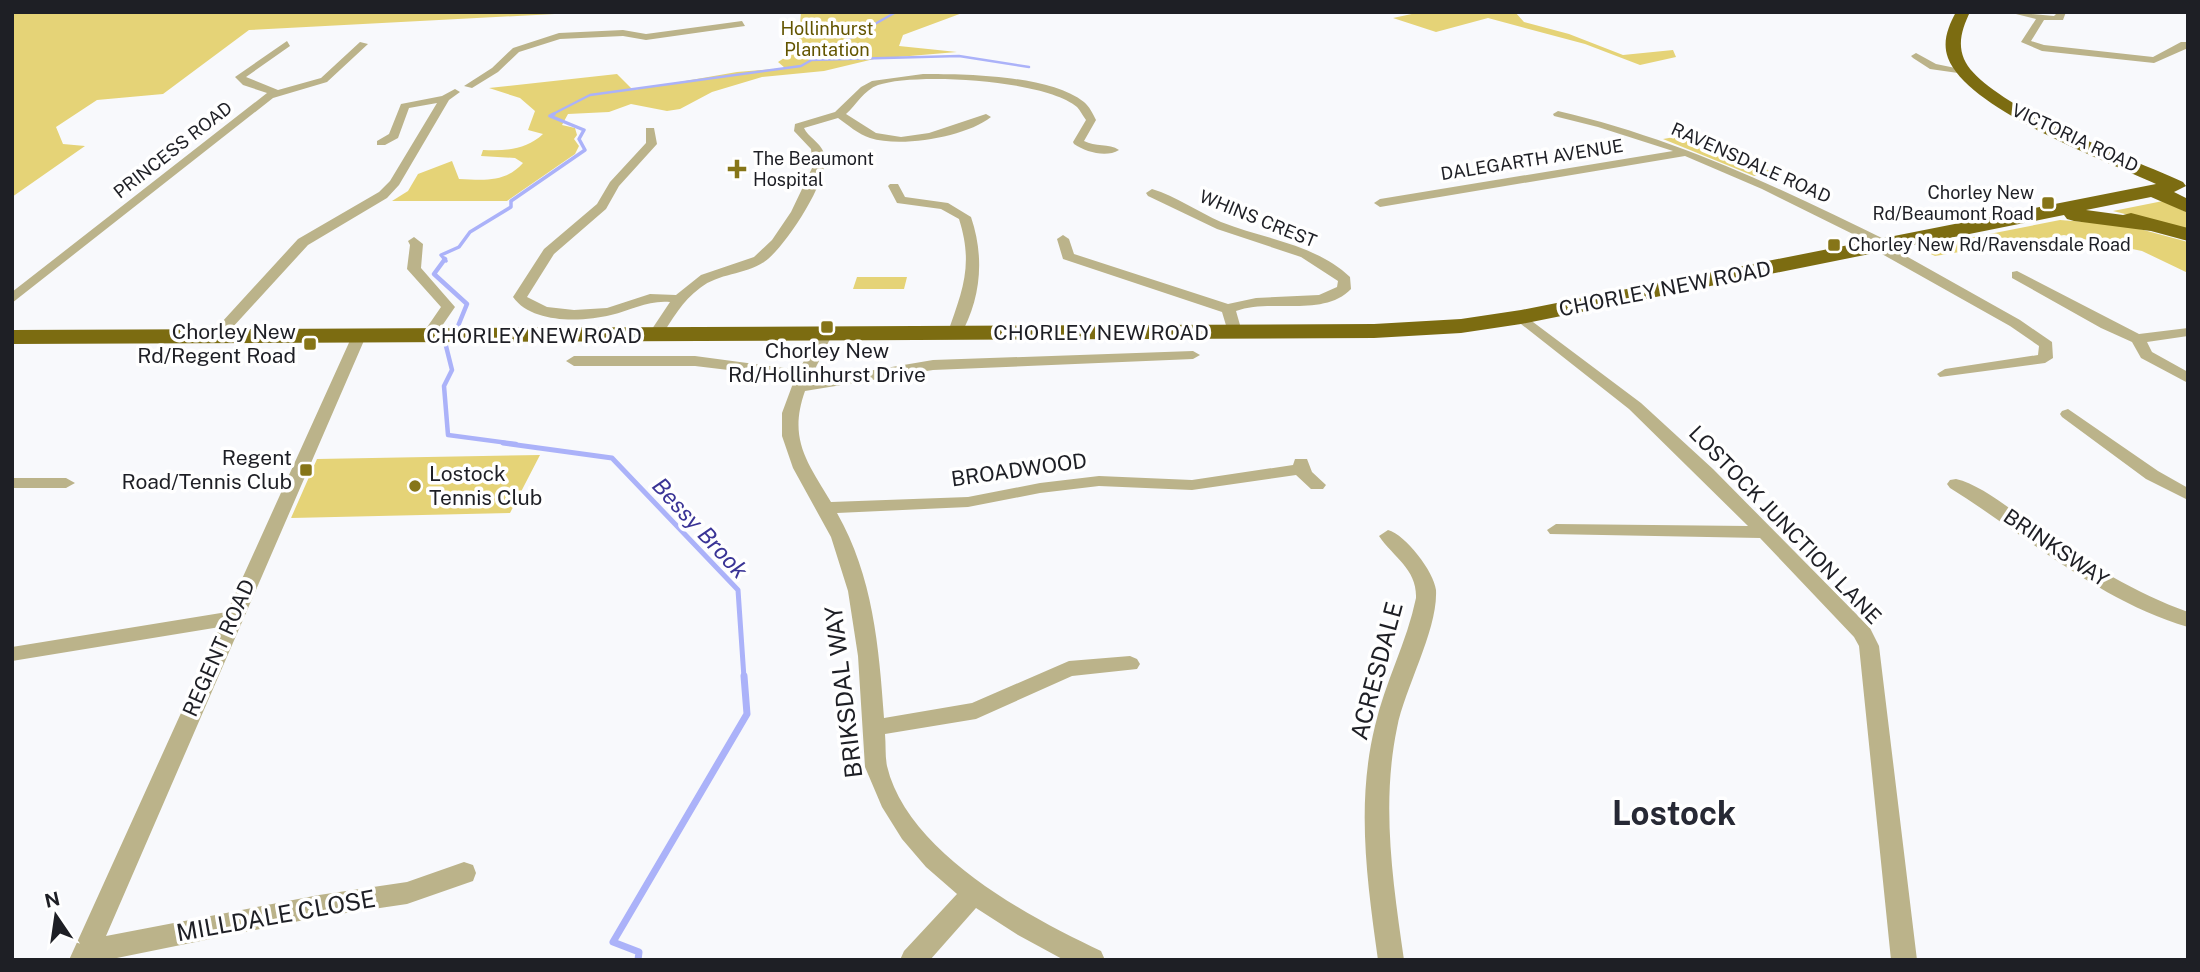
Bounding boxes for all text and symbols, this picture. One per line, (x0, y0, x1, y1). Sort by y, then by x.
park label: Hollinhurst Plantation (780, 18, 874, 60)
street label: PRINCESS ROAD (109, 97, 236, 202)
street label: VICTORIA ROAD (2009, 99, 2142, 176)
street label: RAVENSDALE ROAD (1668, 118, 1834, 207)
street label: DALEGARTH AVENUE (1439, 135, 1625, 184)
place label: The Beaumont Hospital (753, 148, 874, 190)
marker: The Beaumont Hospital (727, 159, 747, 179)
place label: Chorley New Rd/Beaumont Road (1873, 182, 2034, 224)
street label: WHINS CREST (1197, 186, 1320, 252)
marker: Chorley New Rd/Beaumont Road (2040, 195, 2056, 211)
place label: Chorley New Rd/Ravensdale Road (1848, 234, 2131, 255)
marker: Chorley New Rd/Ravensdale Road (1826, 237, 1842, 253)
street label: CHORLEY NEW ROAD (1557, 256, 1773, 321)
place label: Chorley New Rd/Regent Road (137, 319, 296, 368)
marker: Chorley New Rd/Hollinhurst Drive (819, 319, 835, 335)
street label: CHORLEY NEW ROAD (993, 320, 1209, 345)
street label: CHORLEY NEW ROAD (426, 323, 642, 348)
marker: Chorley New Rd/Regent Road (302, 336, 318, 352)
place label: Chorley New Rd/Hollinhurst Drive (728, 338, 926, 387)
street label: LOSTOCK JUNCTION LANE (1684, 420, 1887, 629)
place label: Regent Road/Tennis Club (122, 445, 292, 494)
street label: BROADWOOD (949, 448, 1088, 491)
place label: Lostock Tennis Club (429, 461, 542, 510)
marker: Regent Road/Tennis Club (298, 462, 314, 478)
water label: Bessy Brook (647, 472, 754, 584)
marker: Lostock Tennis Club (407, 478, 423, 494)
street label: BRINKSWAY (1999, 503, 2114, 592)
street label: REGENT ROAD (177, 575, 260, 720)
street label: ACRESDALE (1344, 599, 1408, 743)
street label: BRIKSDAL WAY (819, 604, 867, 780)
district label: Lostock (1612, 794, 1736, 832)
north arrow (21, 881, 91, 951)
street label: MILLDALE CLOSE (174, 884, 378, 946)
text: N (42, 887, 62, 912)

